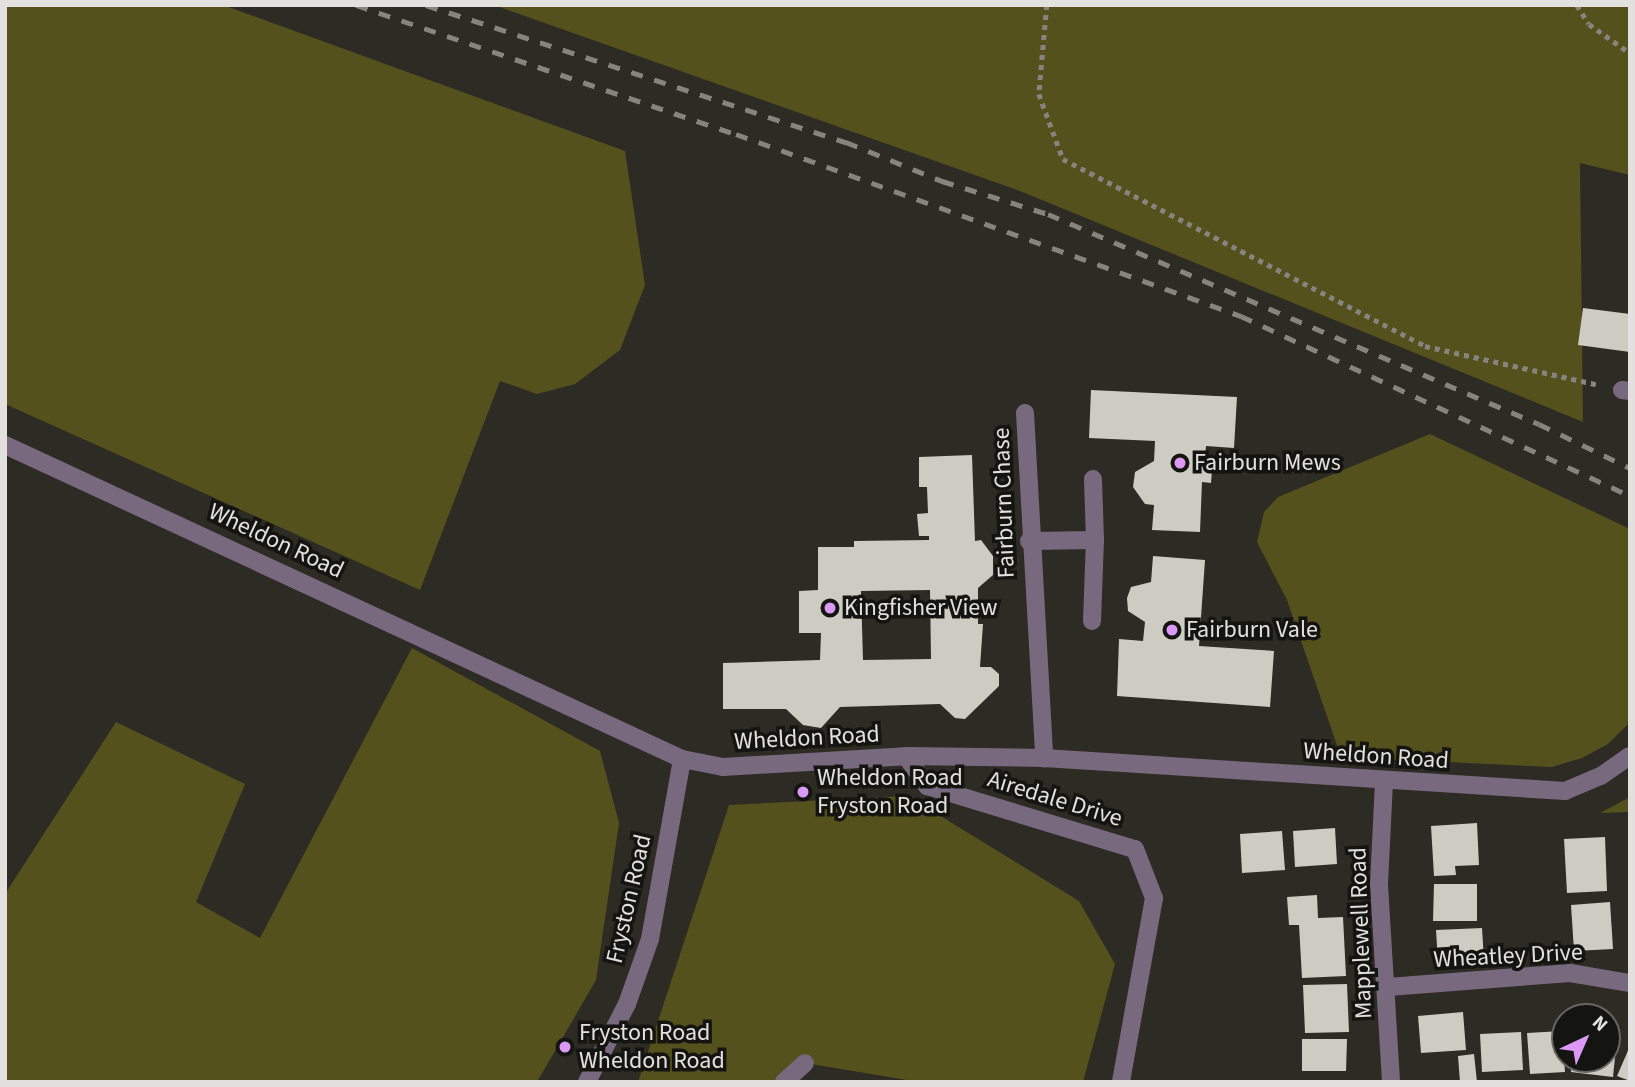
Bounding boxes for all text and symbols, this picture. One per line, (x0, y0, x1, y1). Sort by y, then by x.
street label: Fairburn Chase (987, 427, 1021, 579)
place label: Fairburn Mews (1194, 449, 1341, 477)
marker: Fairburn Mews (1172, 455, 1188, 471)
street label: Wheldon Road (204, 497, 348, 585)
place label: Kingfisher View (844, 594, 998, 622)
marker: Kingfisher View (822, 600, 838, 616)
place label: Fairburn Vale (1186, 616, 1318, 644)
marker: Fairburn Vale (1164, 622, 1180, 638)
street label: Wheldon Road (733, 720, 881, 756)
street label: Wheldon Road (1302, 737, 1450, 775)
place label: Wheldon Road Fryston Road (817, 764, 963, 820)
street label: Airedale Drive (984, 765, 1126, 833)
marker: Wheldon Road Fryston Road (795, 784, 811, 800)
street label: Fryston Road (600, 832, 658, 966)
street label: Mapplewell Road (1344, 847, 1378, 1019)
street label: Wheatley Drive (1433, 938, 1583, 974)
north arrow (1551, 1003, 1621, 1073)
text: N (1586, 1010, 1613, 1038)
place label: Fryston Road Wheldon Road (579, 1019, 725, 1075)
marker: Fryston Road Wheldon Road (557, 1039, 573, 1055)

